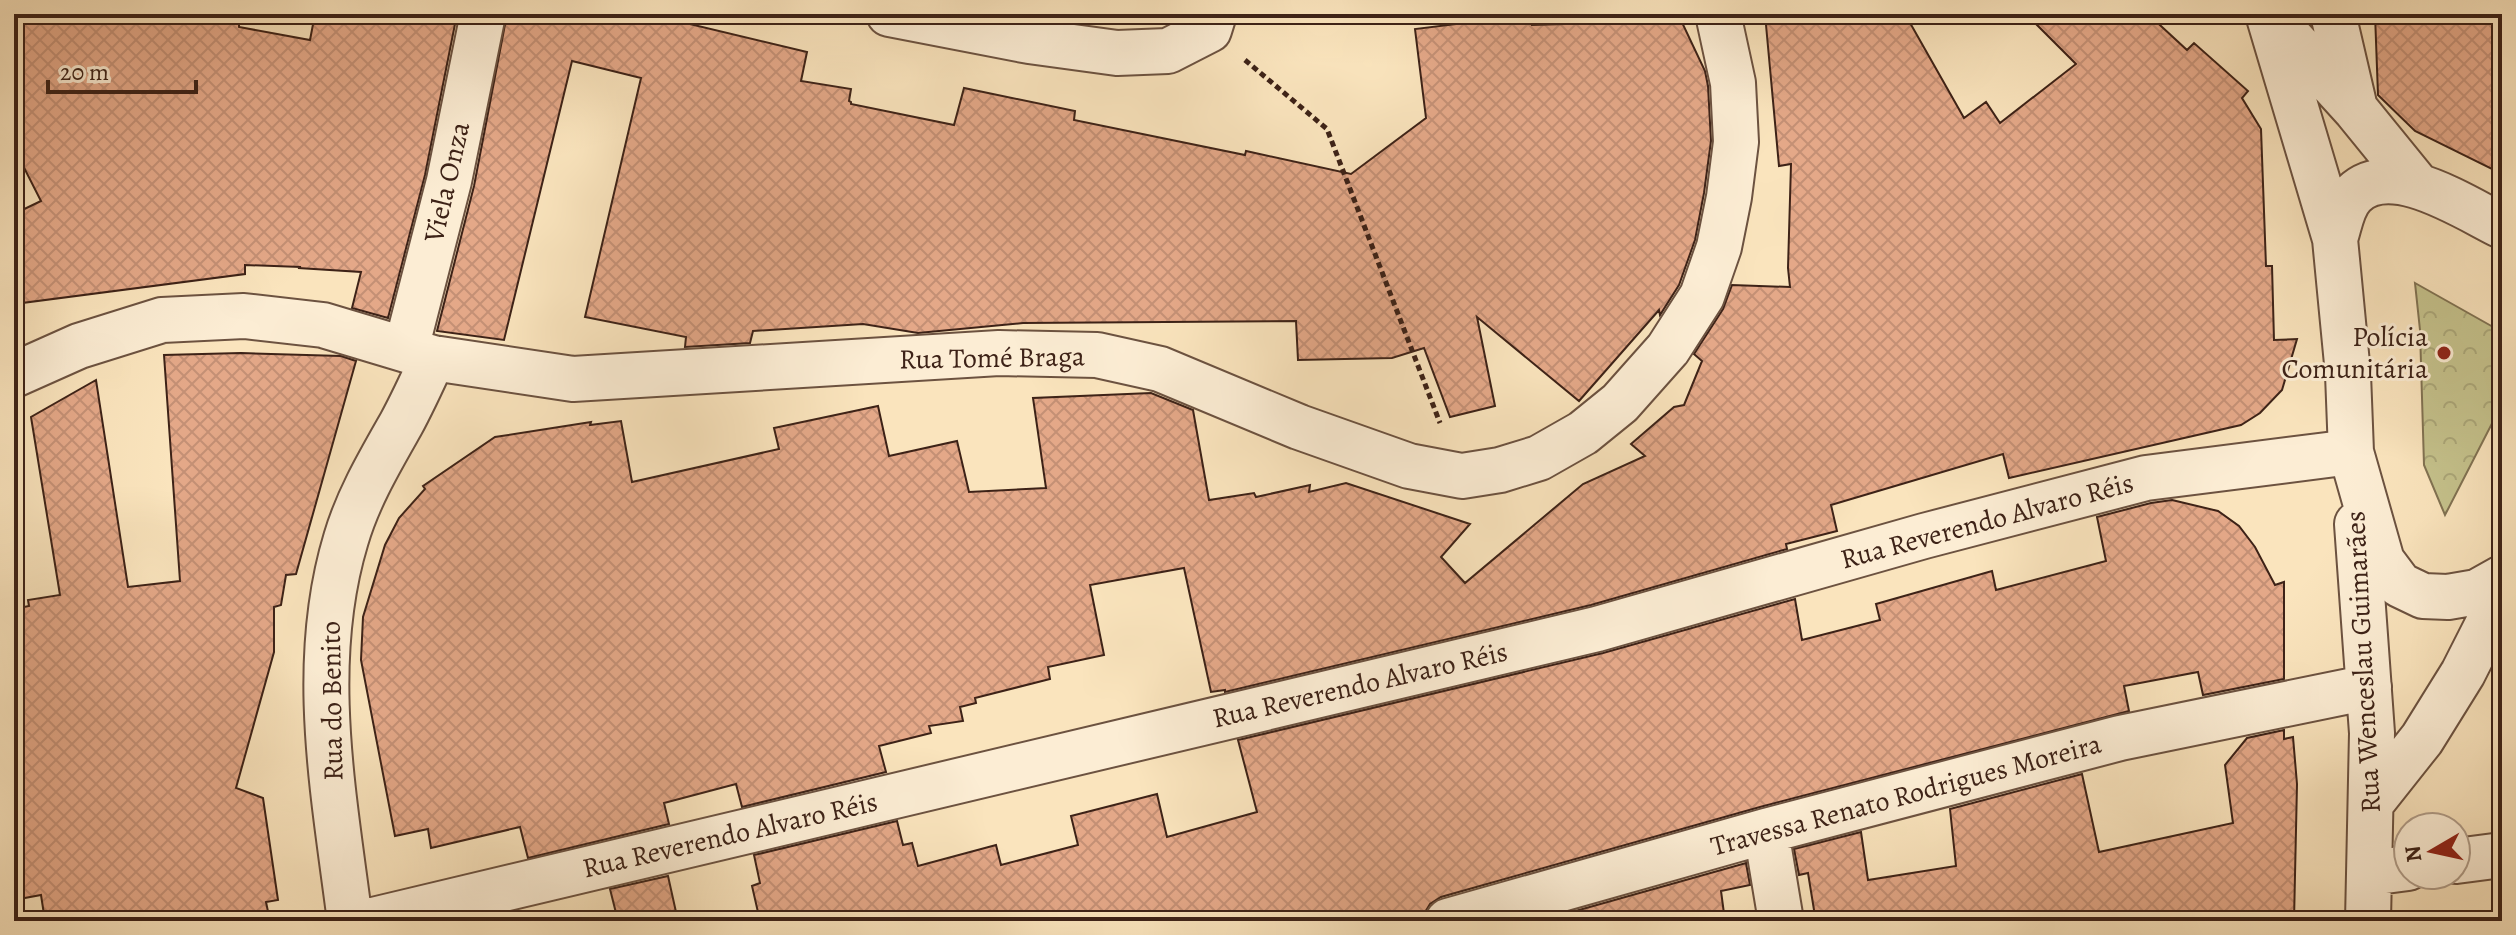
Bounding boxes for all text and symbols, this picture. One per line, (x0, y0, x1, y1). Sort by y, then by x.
scale bar (48, 44, 196, 94)
text: 20 m (60, 56, 109, 88)
street label: Viela Onza (414, 118, 479, 247)
place label: Polícia Comunitária (2281, 318, 2428, 388)
street label: Rua Tomé Braga (899, 337, 1085, 379)
marker: Polícia Comunitária (2435, 344, 2453, 362)
street label: Rua Reverendo Alvaro Réis (1836, 464, 2138, 578)
street label: Rua Wenceslau Guimarães (2336, 510, 2390, 814)
street label: Rua do Benito (312, 621, 352, 781)
street label: Rua Reverendo Alvaro Réis (1209, 633, 1511, 737)
street label: Travessa Renato Rodrigues Moreira (1707, 725, 2105, 865)
street label: Rua Reverendo Alvaro Réis (579, 783, 881, 887)
north arrow (2392, 811, 2472, 891)
text: N (2397, 844, 2429, 864)

